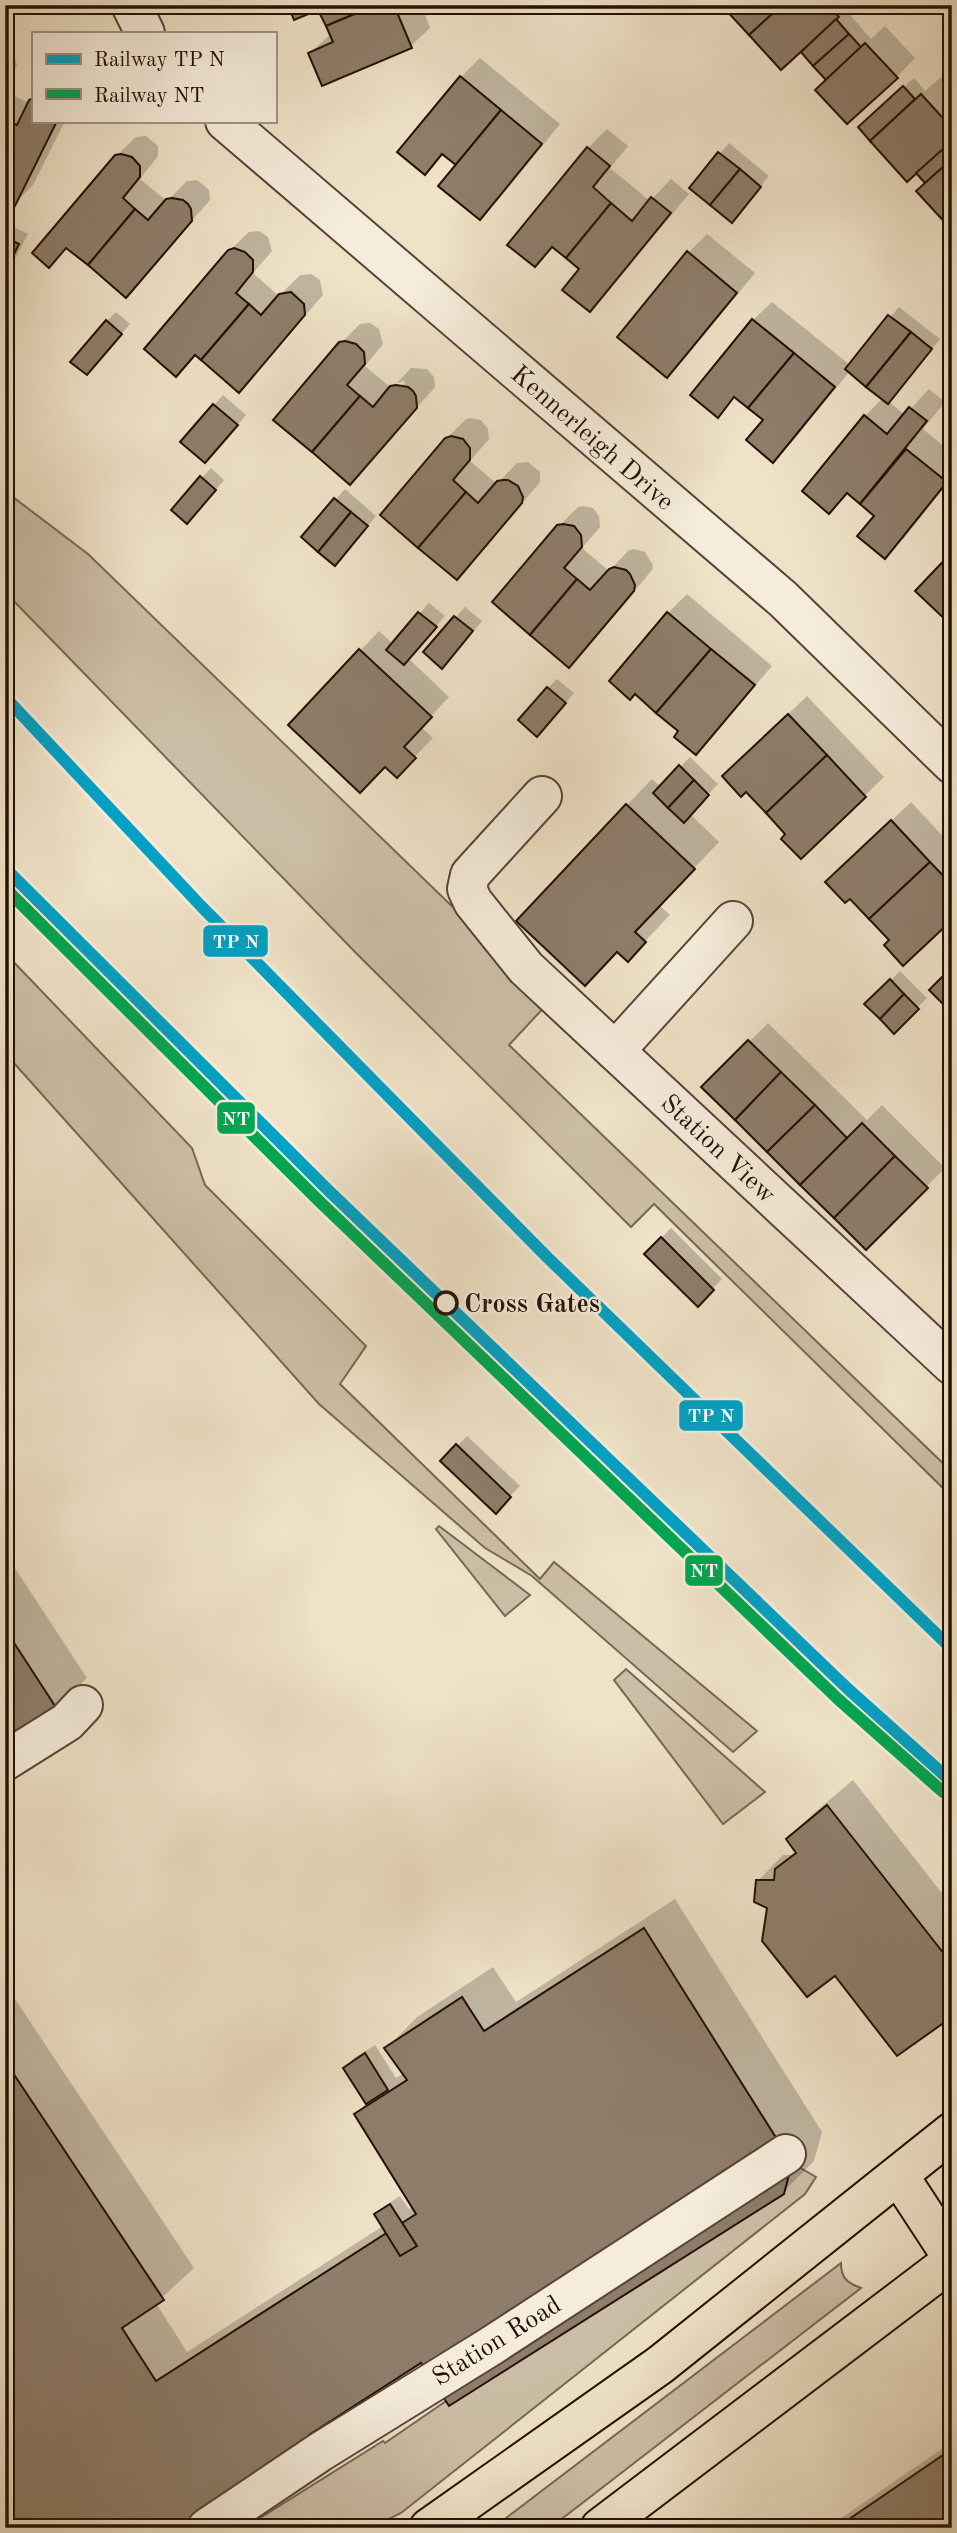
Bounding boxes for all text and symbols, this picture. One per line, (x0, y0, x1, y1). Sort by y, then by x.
legend (32, 32, 276, 122)
text: Railway TP N (94, 50, 225, 71)
text: Railway NT (94, 86, 205, 107)
street label: Kennerleigh Drive (505, 361, 678, 516)
line badge: TP N (202, 924, 269, 958)
text: TP N (213, 934, 260, 953)
street label: Station View (655, 1090, 780, 1209)
line badge: NT (216, 1101, 256, 1135)
text: NT (222, 1111, 250, 1130)
marker: Cross Gates (434, 1291, 458, 1315)
place label: Cross Gates (464, 1292, 600, 1318)
line badge: TP N (678, 1399, 744, 1432)
text: TP N (688, 1408, 735, 1427)
line badge: NT (684, 1554, 724, 1587)
text: NT (690, 1563, 718, 1582)
street label: Station Road (428, 2292, 566, 2391)

